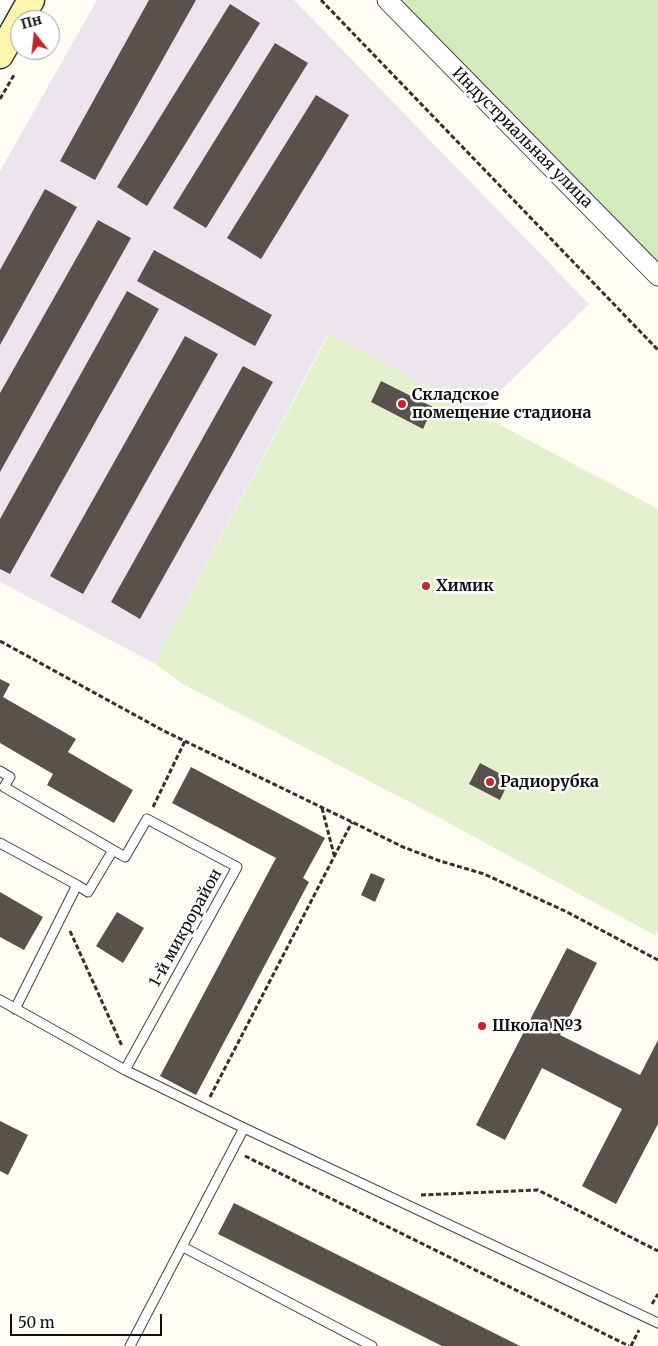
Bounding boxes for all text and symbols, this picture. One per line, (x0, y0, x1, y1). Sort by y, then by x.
north arrow (10, 10, 60, 60)
text: Пн (19, 10, 44, 33)
street label: Индустриальная улица (448, 64, 596, 212)
place label: Складское помещение стадиона (412, 385, 591, 423)
marker: Складское помещение стадиона (396, 398, 408, 410)
place label: Химик (436, 576, 494, 596)
marker: Химик (420, 580, 432, 592)
place label: Радиорубка (500, 772, 599, 792)
marker: Радиорубка (484, 776, 496, 788)
street label: 1-й микрорайон (146, 866, 226, 990)
place label: Школа №3 (492, 1016, 582, 1036)
marker: Школа №3 (476, 1020, 488, 1032)
scale bar (12, 1304, 165, 1336)
text: 50 m (18, 1313, 55, 1332)

